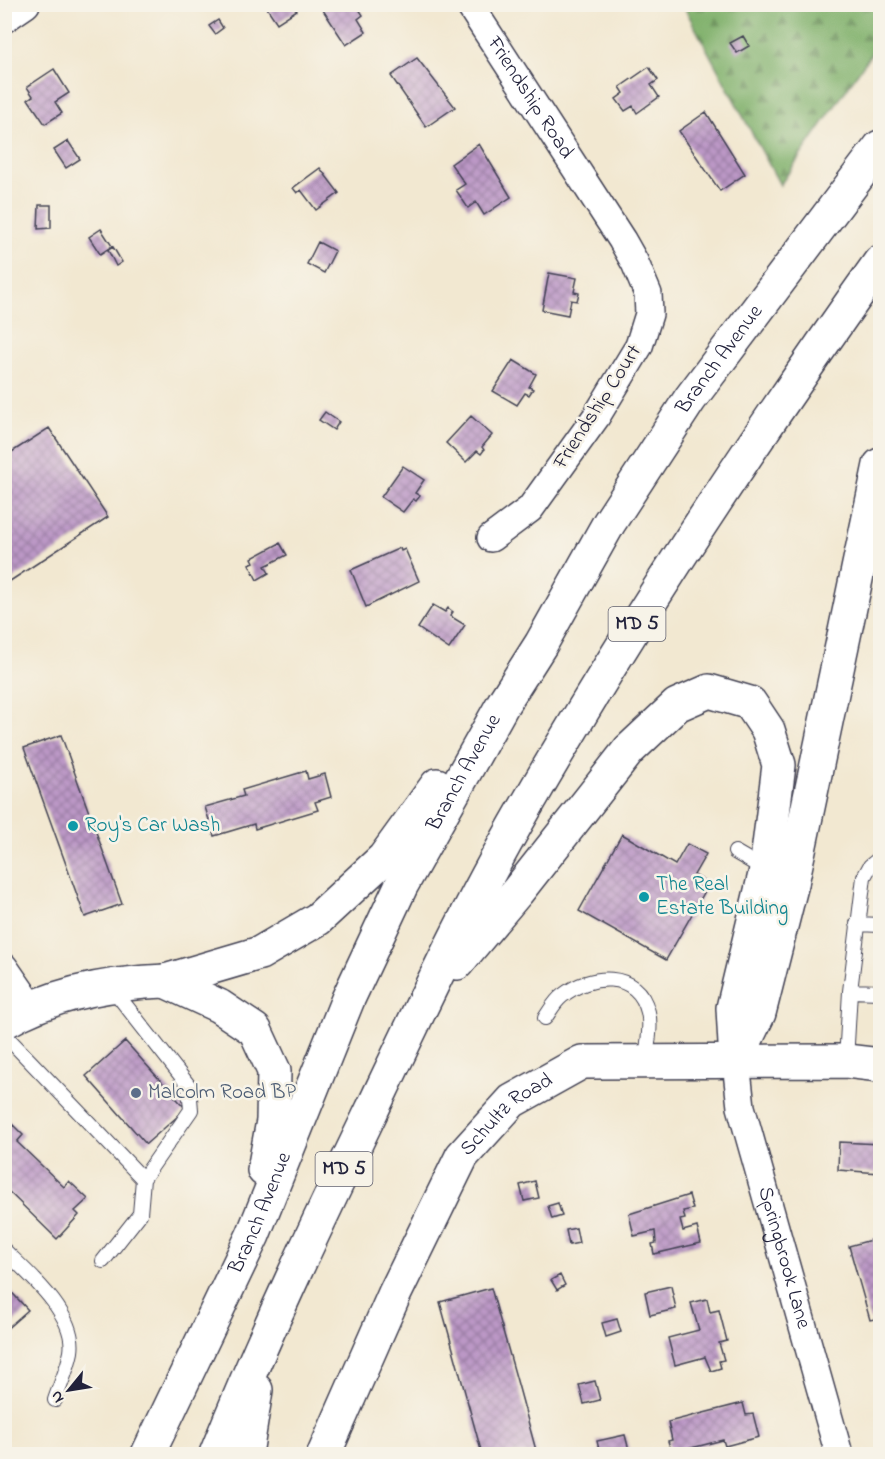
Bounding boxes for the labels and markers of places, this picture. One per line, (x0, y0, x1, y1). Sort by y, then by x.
place label: Roy's Car Wash (85, 811, 220, 843)
marker: Roy's Car Wash (66, 819, 80, 833)
place label: The Real Estate Building (656, 870, 788, 926)
marker: The Real Estate Building (637, 890, 651, 904)
place label: Malcolm Road BP (148, 1078, 296, 1108)
marker: Malcolm Road BP (129, 1086, 143, 1100)

